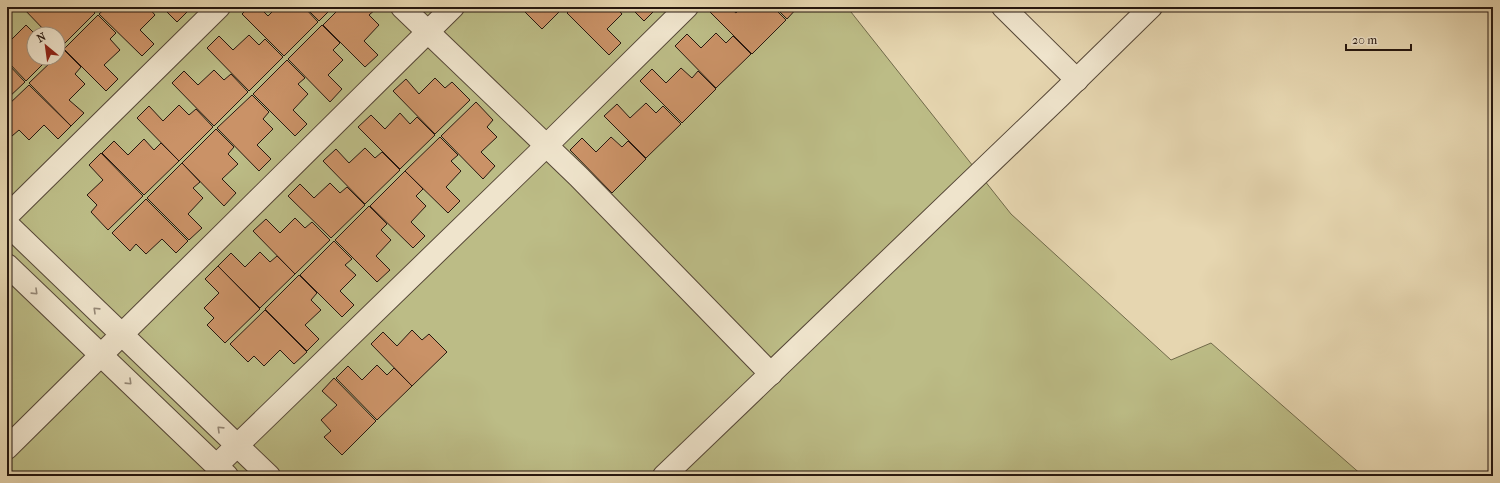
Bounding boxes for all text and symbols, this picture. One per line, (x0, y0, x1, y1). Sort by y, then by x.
north arrow (26, 26, 66, 66)
scale bar (1346, 26, 1411, 52)
text: N (35, 30, 49, 45)
text: 20 m (1352, 33, 1377, 47)
one-way arrow (30, 287, 38, 295)
one-way arrow (93, 307, 101, 315)
one-way arrow (124, 377, 132, 385)
one-way arrow (217, 427, 225, 434)

